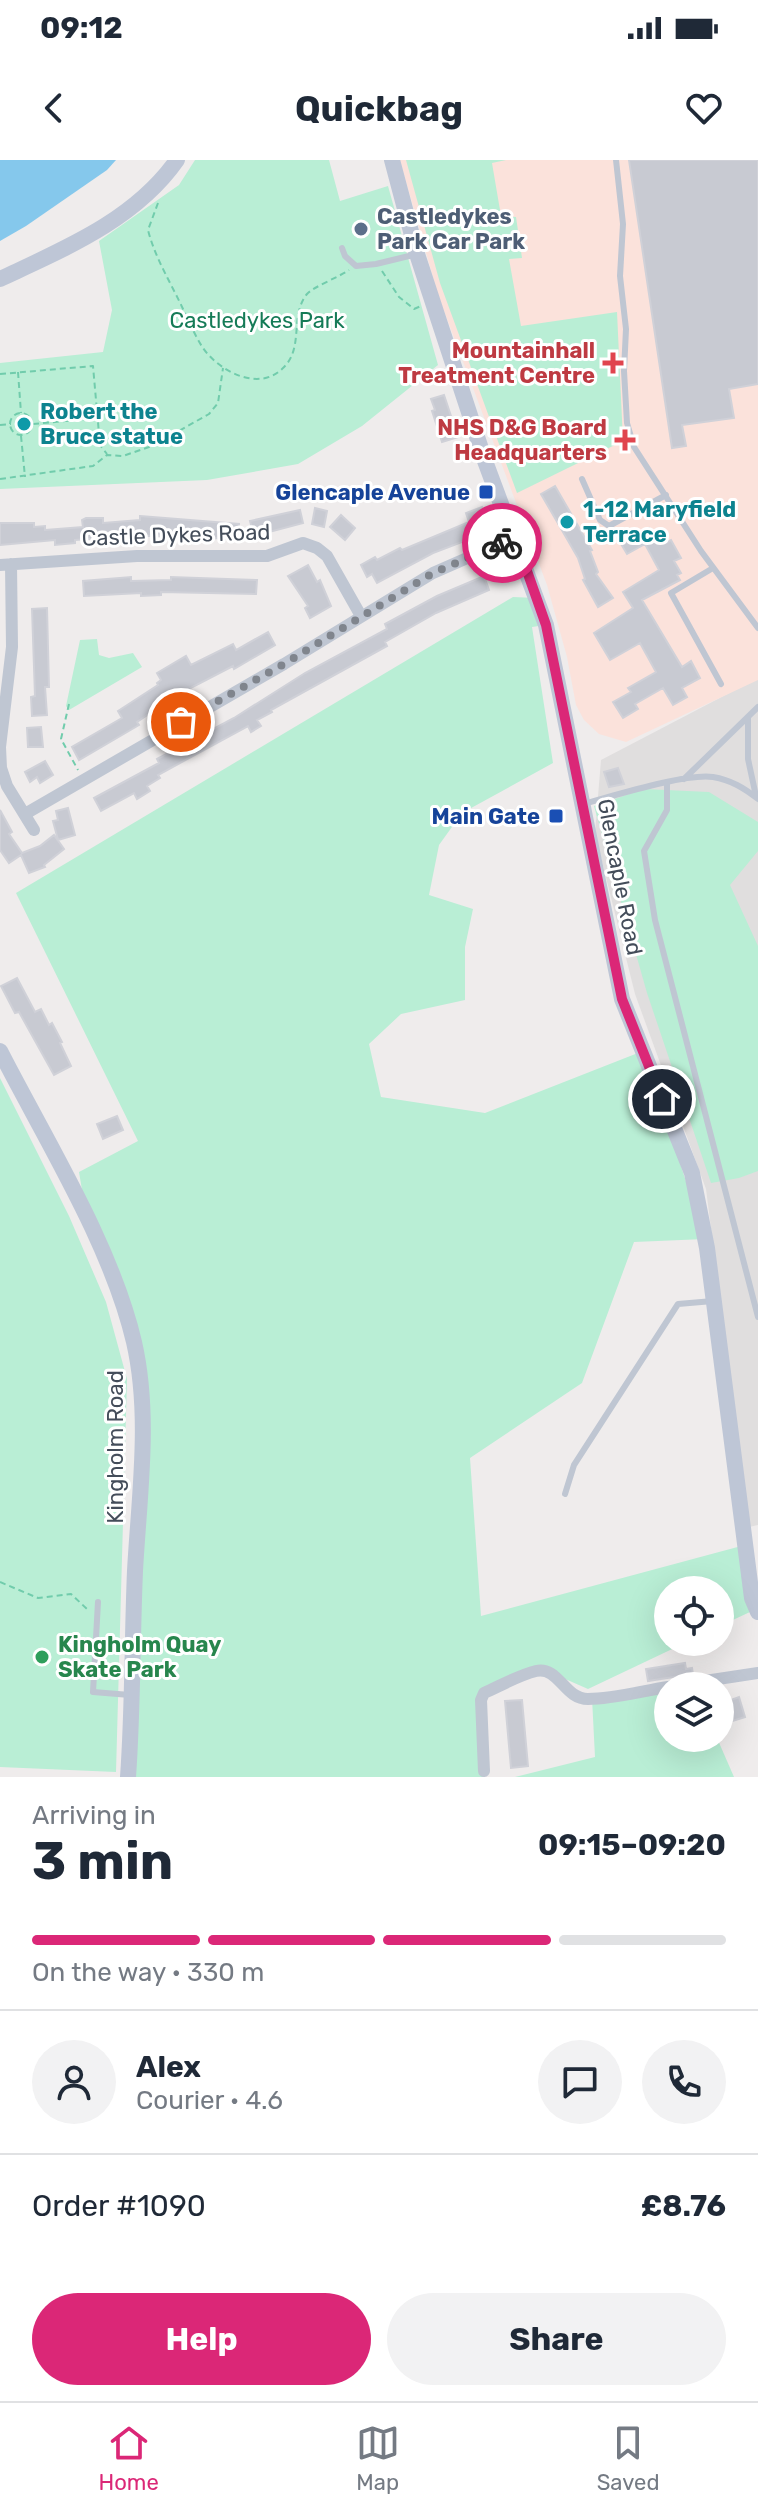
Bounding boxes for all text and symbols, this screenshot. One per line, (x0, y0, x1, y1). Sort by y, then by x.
text: 09:12 (40, 10, 123, 46)
icon: back (32, 86, 76, 130)
icon: heart (682, 86, 726, 130)
text: Quickbag (295, 87, 463, 130)
place label: Castledykes Park Car Park (377, 203, 525, 255)
marker: Castledykes Park Car Park (352, 220, 370, 238)
park label: Castledykes Park (169, 307, 345, 334)
place label: Mountainhall Treatment Centre (398, 337, 595, 389)
marker: Mountainhall Treatment Centre (602, 352, 624, 374)
place label: Robert the Bruce statue (40, 398, 183, 450)
place label: NHS D&G Board Headquarters (437, 414, 607, 466)
marker: Robert the Bruce statue (15, 415, 33, 433)
marker: NHS D&G Board Headquarters (614, 429, 636, 451)
place label: Glencaple Avenue (275, 479, 470, 506)
marker: Glencaple Avenue (477, 483, 495, 501)
place label: 1-12 Maryfield Terrace (583, 496, 736, 548)
courier (462, 503, 542, 583)
marker: 1-12 Maryfield Terrace (558, 513, 576, 531)
street label: Castle Dykes Road (81, 518, 271, 552)
icon: bike (480, 521, 524, 565)
pin (147, 688, 215, 756)
icon: bag (159, 700, 203, 744)
street label: Glencaple Road (592, 797, 648, 957)
place label: Main Gate (432, 803, 540, 830)
marker: Main Gate (547, 807, 565, 825)
pin (628, 1065, 696, 1133)
icon: home (640, 1077, 684, 1121)
street label: Kingholm Road (102, 1370, 129, 1524)
map controls (654, 1576, 734, 1752)
button: locate (654, 1576, 734, 1656)
place label: Kingholm Quay Skate Park (58, 1631, 221, 1683)
marker: Kingholm Quay Skate Park (33, 1648, 51, 1666)
button: layers (654, 1672, 734, 1752)
text: Arriving in (32, 1800, 156, 1831)
text: 09:15–09:20 (538, 1827, 726, 1863)
text: 3 min (32, 1830, 173, 1892)
text: On the way · 330 m (32, 1957, 264, 1988)
button: person (32, 2040, 116, 2124)
button: chat (538, 2040, 622, 2124)
button: phone (642, 2040, 726, 2124)
text: Alex (136, 2049, 201, 2085)
text: Courier · 4.6 (136, 2085, 283, 2116)
text: Order #1090 (32, 2188, 206, 2224)
text: £8.76 (641, 2188, 726, 2224)
button: Help (32, 2293, 371, 2385)
button: Share (387, 2293, 726, 2385)
tab: Home (98, 2421, 159, 2496)
tab: Map (356, 2421, 400, 2496)
tab: Saved (597, 2421, 659, 2496)

